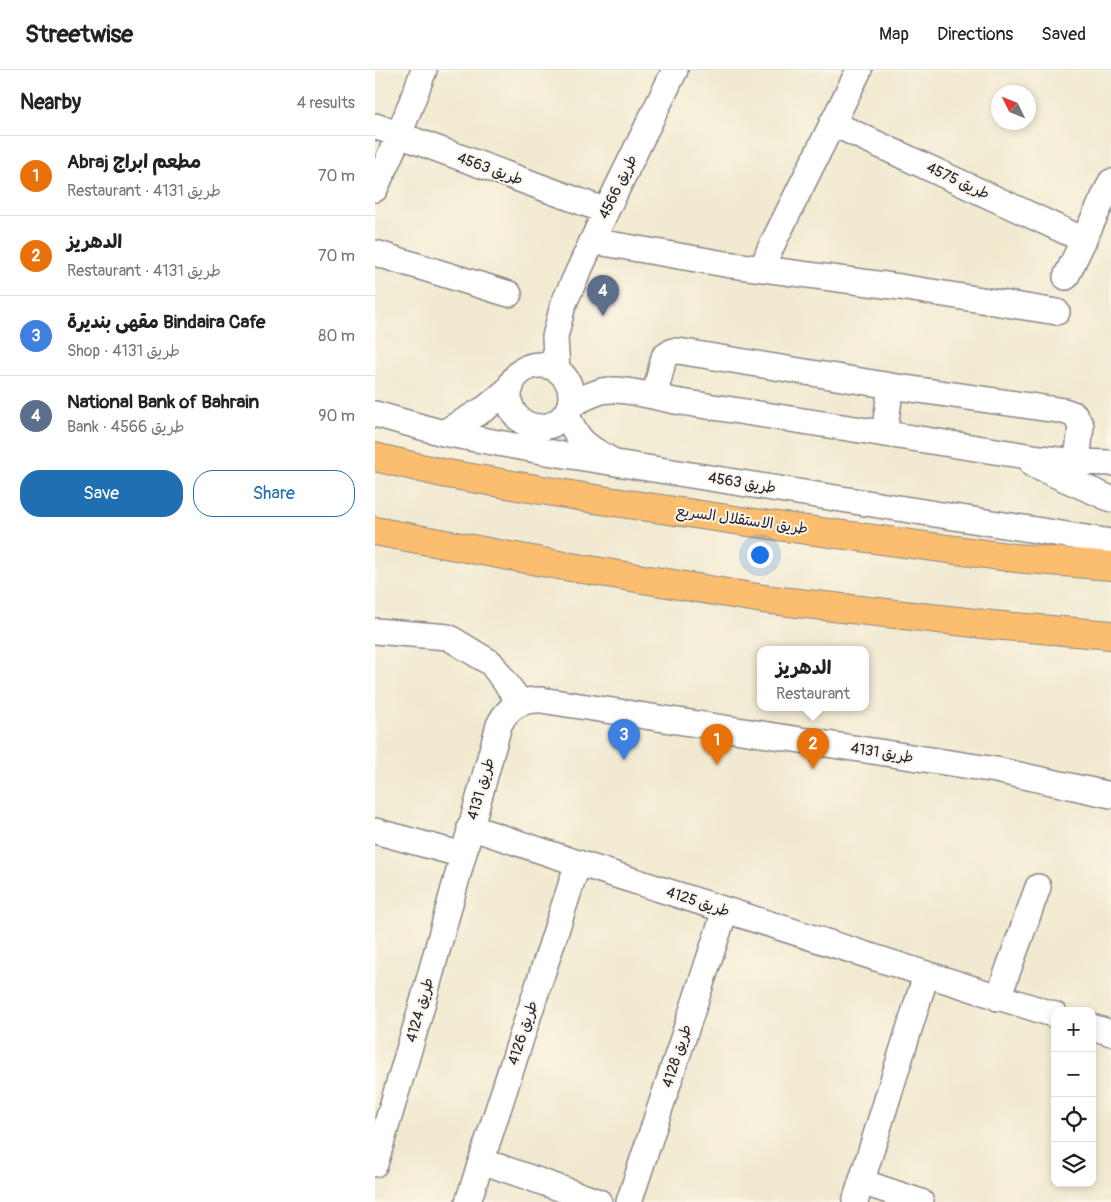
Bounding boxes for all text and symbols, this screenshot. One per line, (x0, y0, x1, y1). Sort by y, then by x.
text: Streetwise (25, 20, 133, 49)
text: Map (879, 23, 909, 46)
text: Directions (937, 23, 1013, 46)
text: Saved (1041, 23, 1086, 46)
north arrow (991, 85, 1036, 130)
text: Nearby (20, 89, 81, 116)
text: 4 results (297, 93, 355, 113)
street label: طريق 4563 (454, 148, 526, 190)
text: Abraj مطعم ابراج (67, 150, 201, 174)
street label: طريق 4566 (594, 152, 642, 222)
street label: طريق 4575 (923, 158, 993, 204)
text: 1 (33, 166, 39, 186)
text: 70 m (318, 166, 355, 186)
text: Restaurant · طريق 4131 (67, 181, 221, 201)
text: الدهريز (67, 230, 122, 254)
text: 2 (32, 246, 40, 266)
text: 70 m (318, 246, 355, 266)
text: Restaurant · طريق 4131 (67, 261, 221, 281)
pin: 4 (587, 275, 619, 316)
text: مقهى بنديرة Bindaira Cafe (67, 310, 265, 334)
text: 3 (32, 326, 40, 346)
text: 80 m (318, 326, 355, 346)
text: Shop · طريق 4131 (67, 341, 180, 361)
text: National Bank of Bahrain (67, 390, 259, 414)
text: 4 (31, 406, 41, 426)
text: 90 m (318, 406, 355, 426)
text: Bank · طريق 4566 (67, 417, 185, 437)
street label: طريق 4563 (707, 468, 777, 498)
button: Save (20, 470, 183, 517)
button: Share (193, 470, 355, 517)
street label: طريق الاستقلال السريع (675, 501, 809, 540)
your location (747, 542, 773, 568)
popup (757, 646, 869, 711)
text: الدهريز (776, 656, 831, 680)
text: Restaurant (776, 684, 850, 704)
pin: 3 (608, 719, 640, 760)
pin: 1 (701, 724, 733, 765)
pin: 2 (797, 728, 829, 769)
street label: طريق 4131 (849, 739, 915, 767)
street label: طريق 4131 (463, 756, 499, 822)
street label: طريق 4125 (664, 883, 732, 921)
street label: طريق 4124 (402, 975, 438, 1045)
street label: طريق 4126 (504, 998, 542, 1068)
map controls (1051, 1007, 1096, 1187)
button: + (1051, 1007, 1096, 1052)
street label: طريق 4128 (658, 1022, 696, 1090)
button: − (1051, 1052, 1096, 1097)
button: locate (1051, 1097, 1096, 1142)
button: layers (1051, 1142, 1096, 1187)

